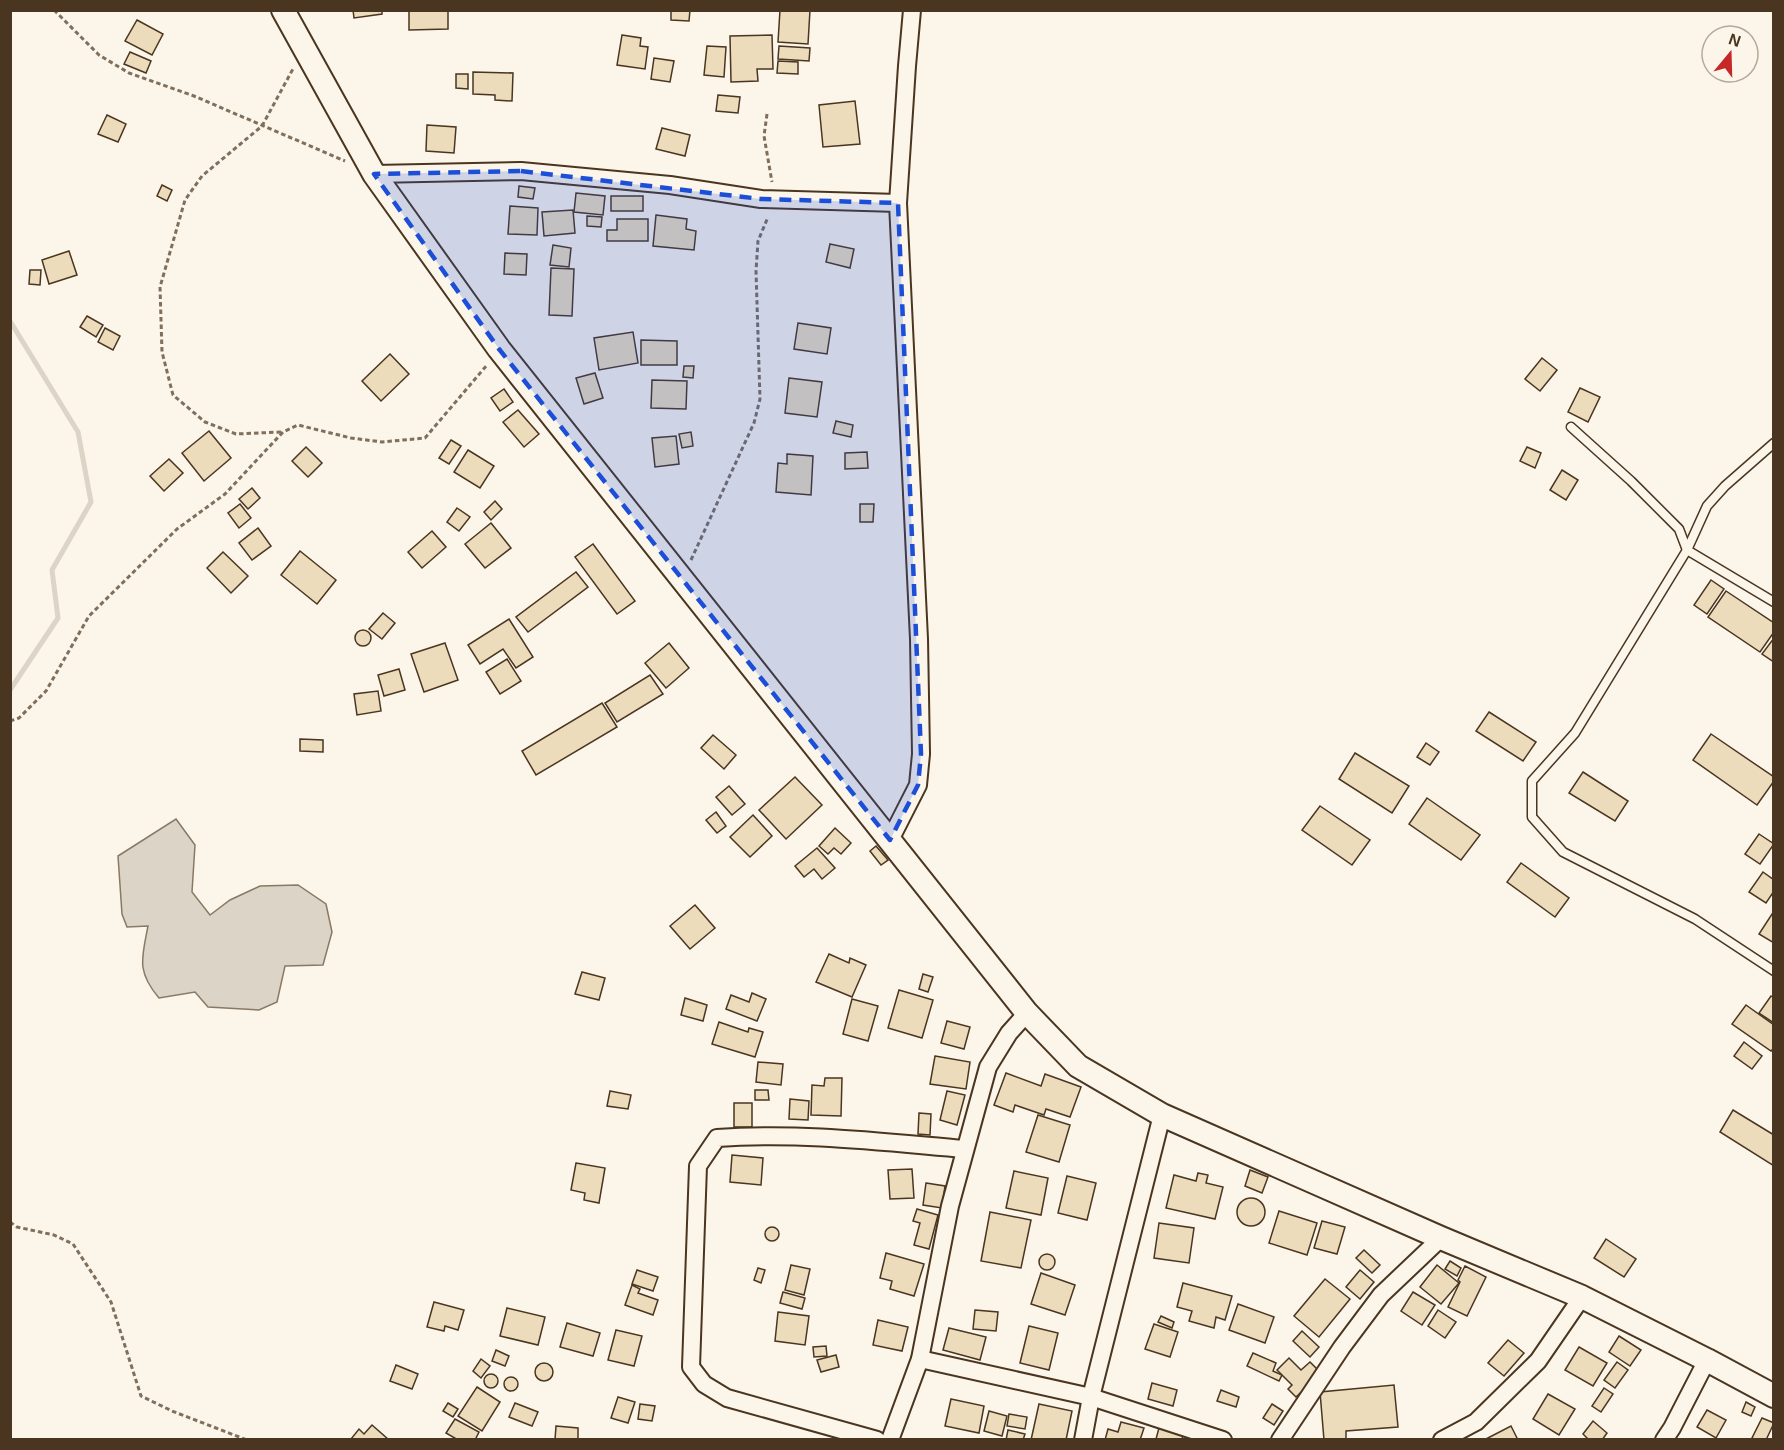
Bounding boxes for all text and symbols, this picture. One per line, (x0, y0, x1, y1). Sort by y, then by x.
north arrow (1700, 24, 1760, 84)
text: N (1726, 30, 1743, 50)

